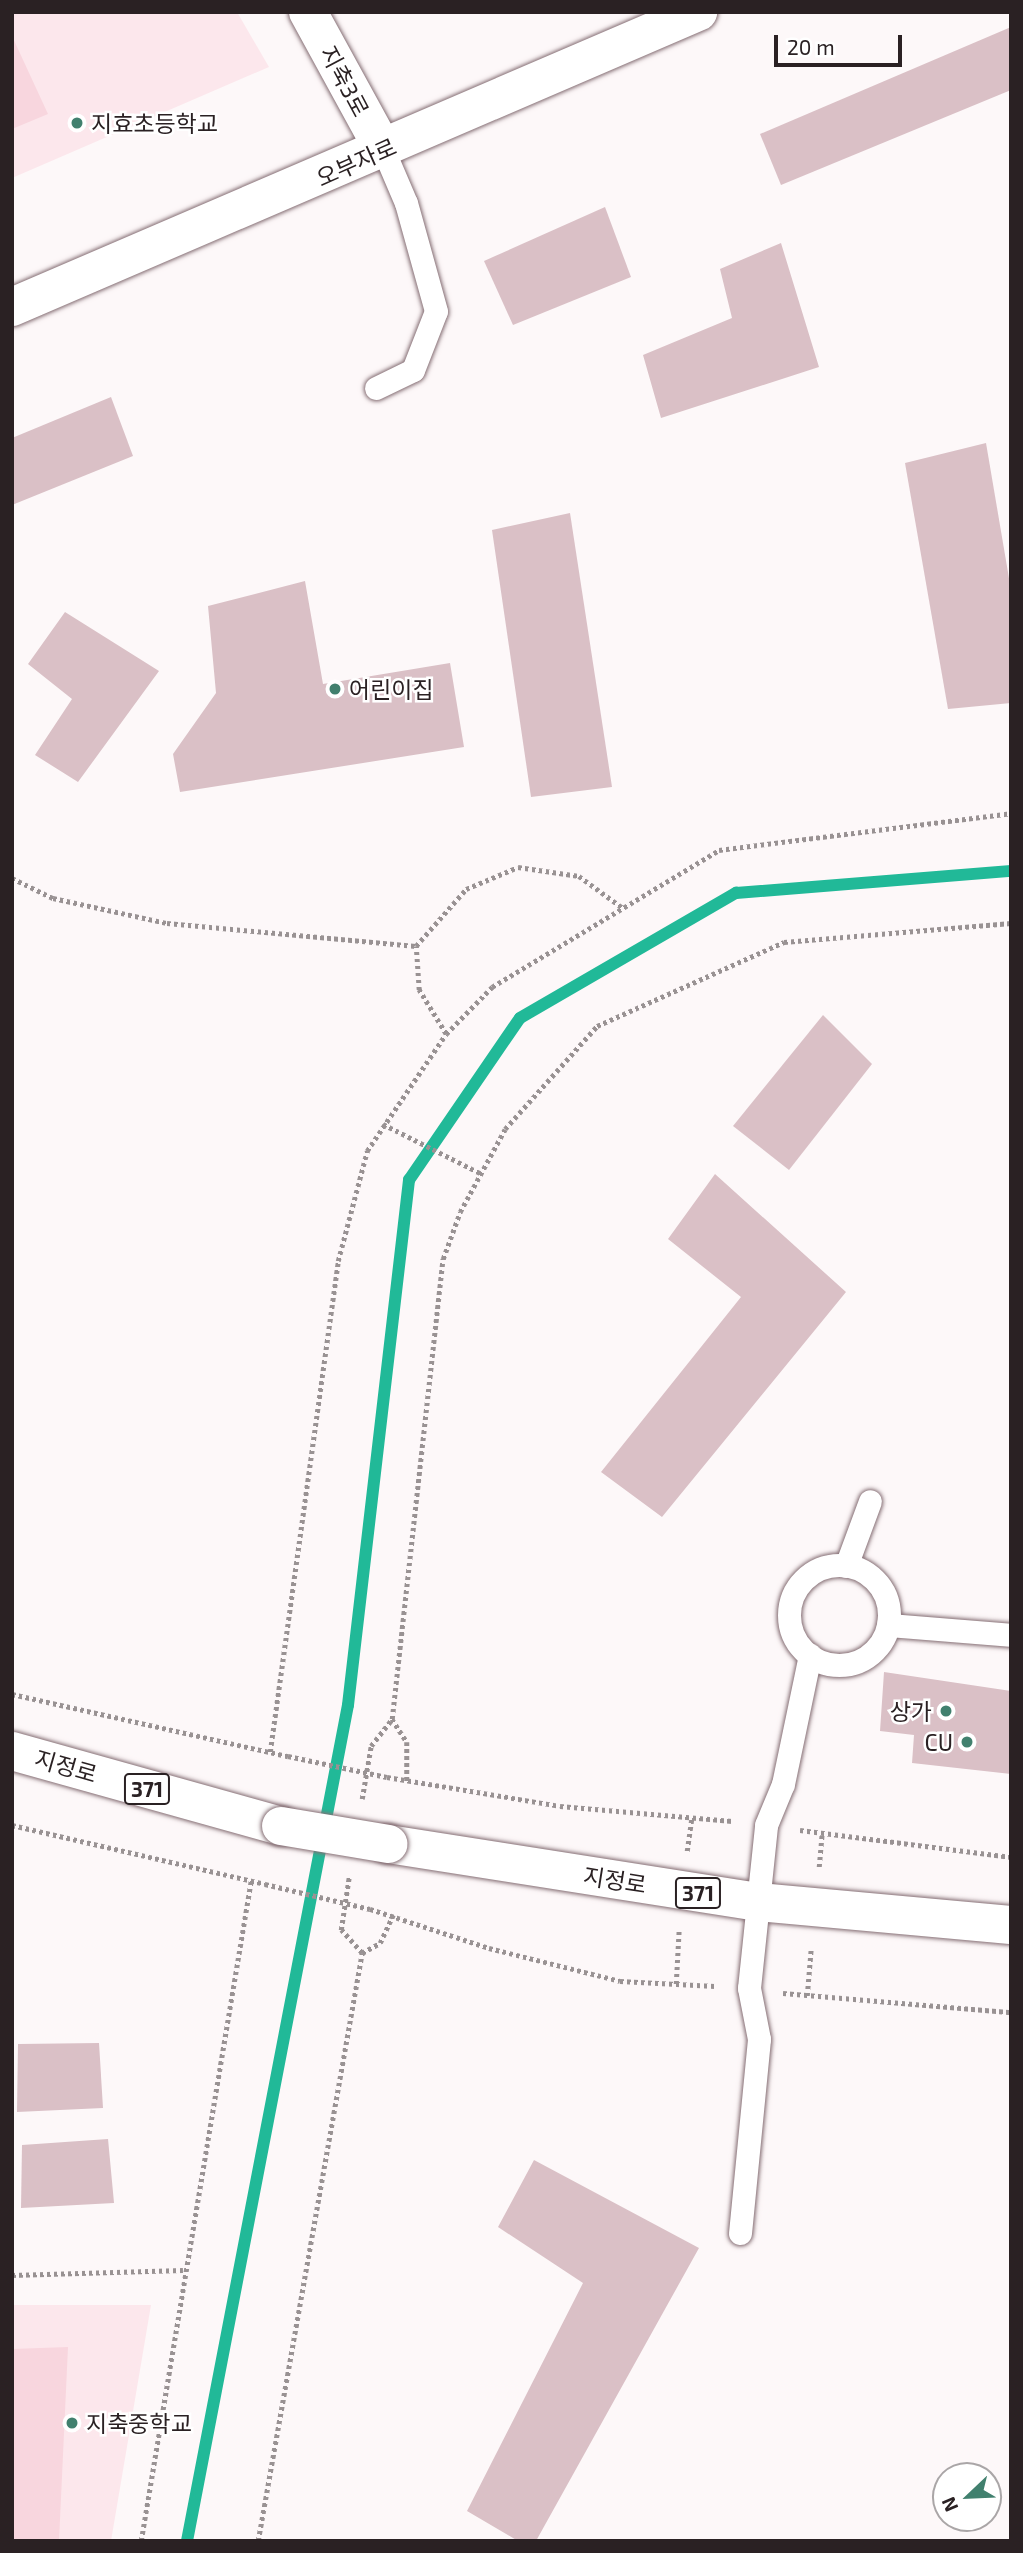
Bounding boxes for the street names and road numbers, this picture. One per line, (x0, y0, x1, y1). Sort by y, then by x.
street label: 지축3로 (315, 41, 375, 121)
street label: 오부자로 (312, 132, 400, 192)
street label: 지정로 (32, 1744, 100, 1788)
road number: 371 (122, 1772, 172, 1806)
street label: 지정로 (581, 1861, 649, 1899)
road number: 371 (674, 1876, 722, 1910)

